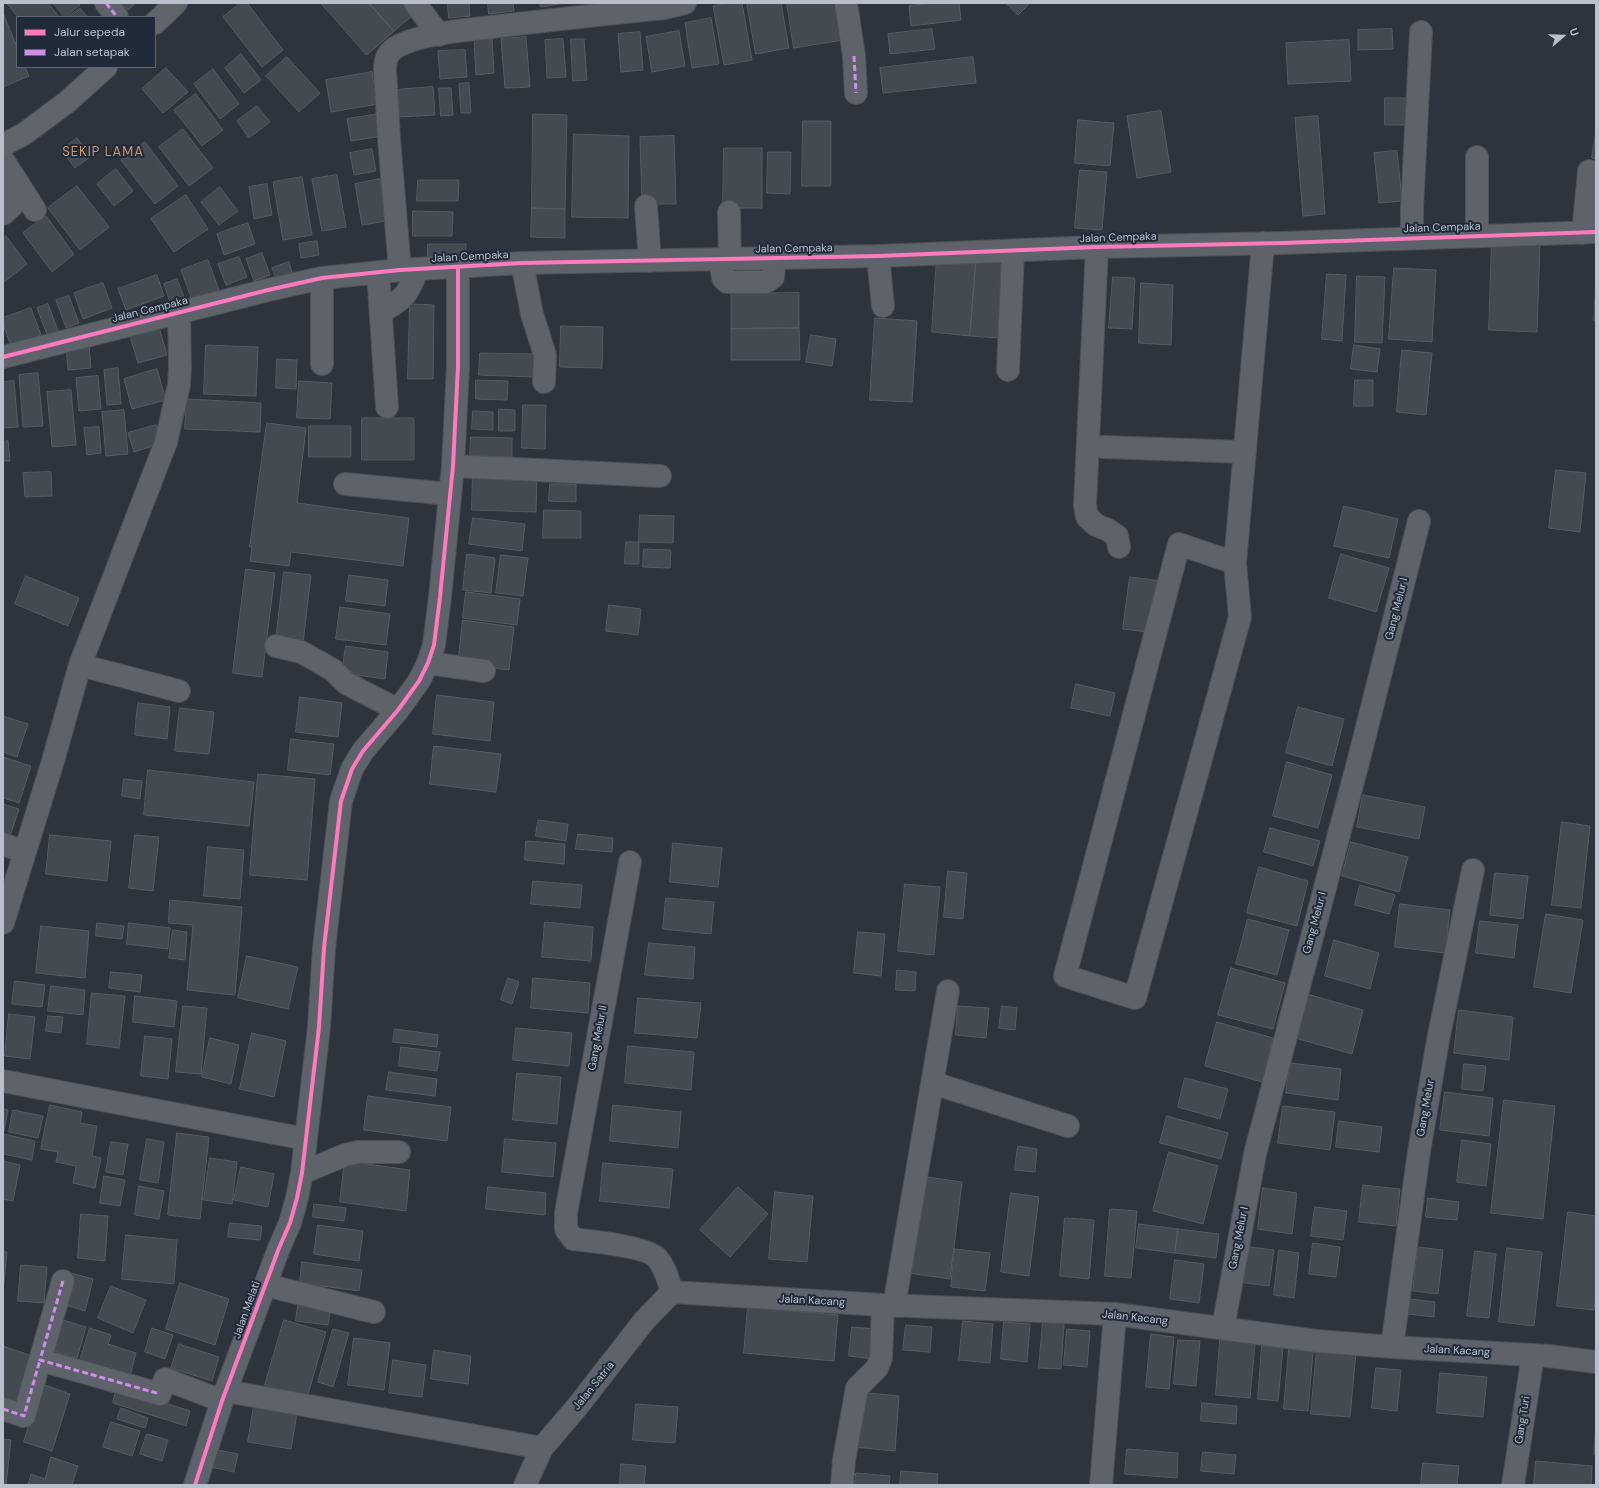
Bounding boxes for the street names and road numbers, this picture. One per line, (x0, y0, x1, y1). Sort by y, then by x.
street label: Jalan Cempaka (1403, 220, 1481, 236)
street label: Jalan Cempaka (1079, 230, 1157, 246)
street label: Jalan Cempaka (755, 242, 833, 256)
street label: Jalan Cempaka (431, 248, 509, 266)
street label: Jalan Cempaka (111, 294, 189, 326)
street label: Gang Melur I (1383, 577, 1411, 641)
street label: Gang Melur I (1300, 891, 1330, 955)
street label: Gang Melur II (586, 1004, 610, 1072)
street label: Gang Melur (1414, 1078, 1438, 1138)
street label: Gang Melur I (1226, 1206, 1252, 1270)
street label: Jalan Melati (231, 1280, 263, 1340)
street label: Jalan Kacang (779, 1293, 845, 1309)
street label: Jalan Kacang (1101, 1308, 1169, 1328)
street label: Jalan Kacang (1424, 1343, 1490, 1359)
street label: Jalan Satria (570, 1359, 618, 1413)
street label: Gang Turi (1513, 1395, 1533, 1445)

